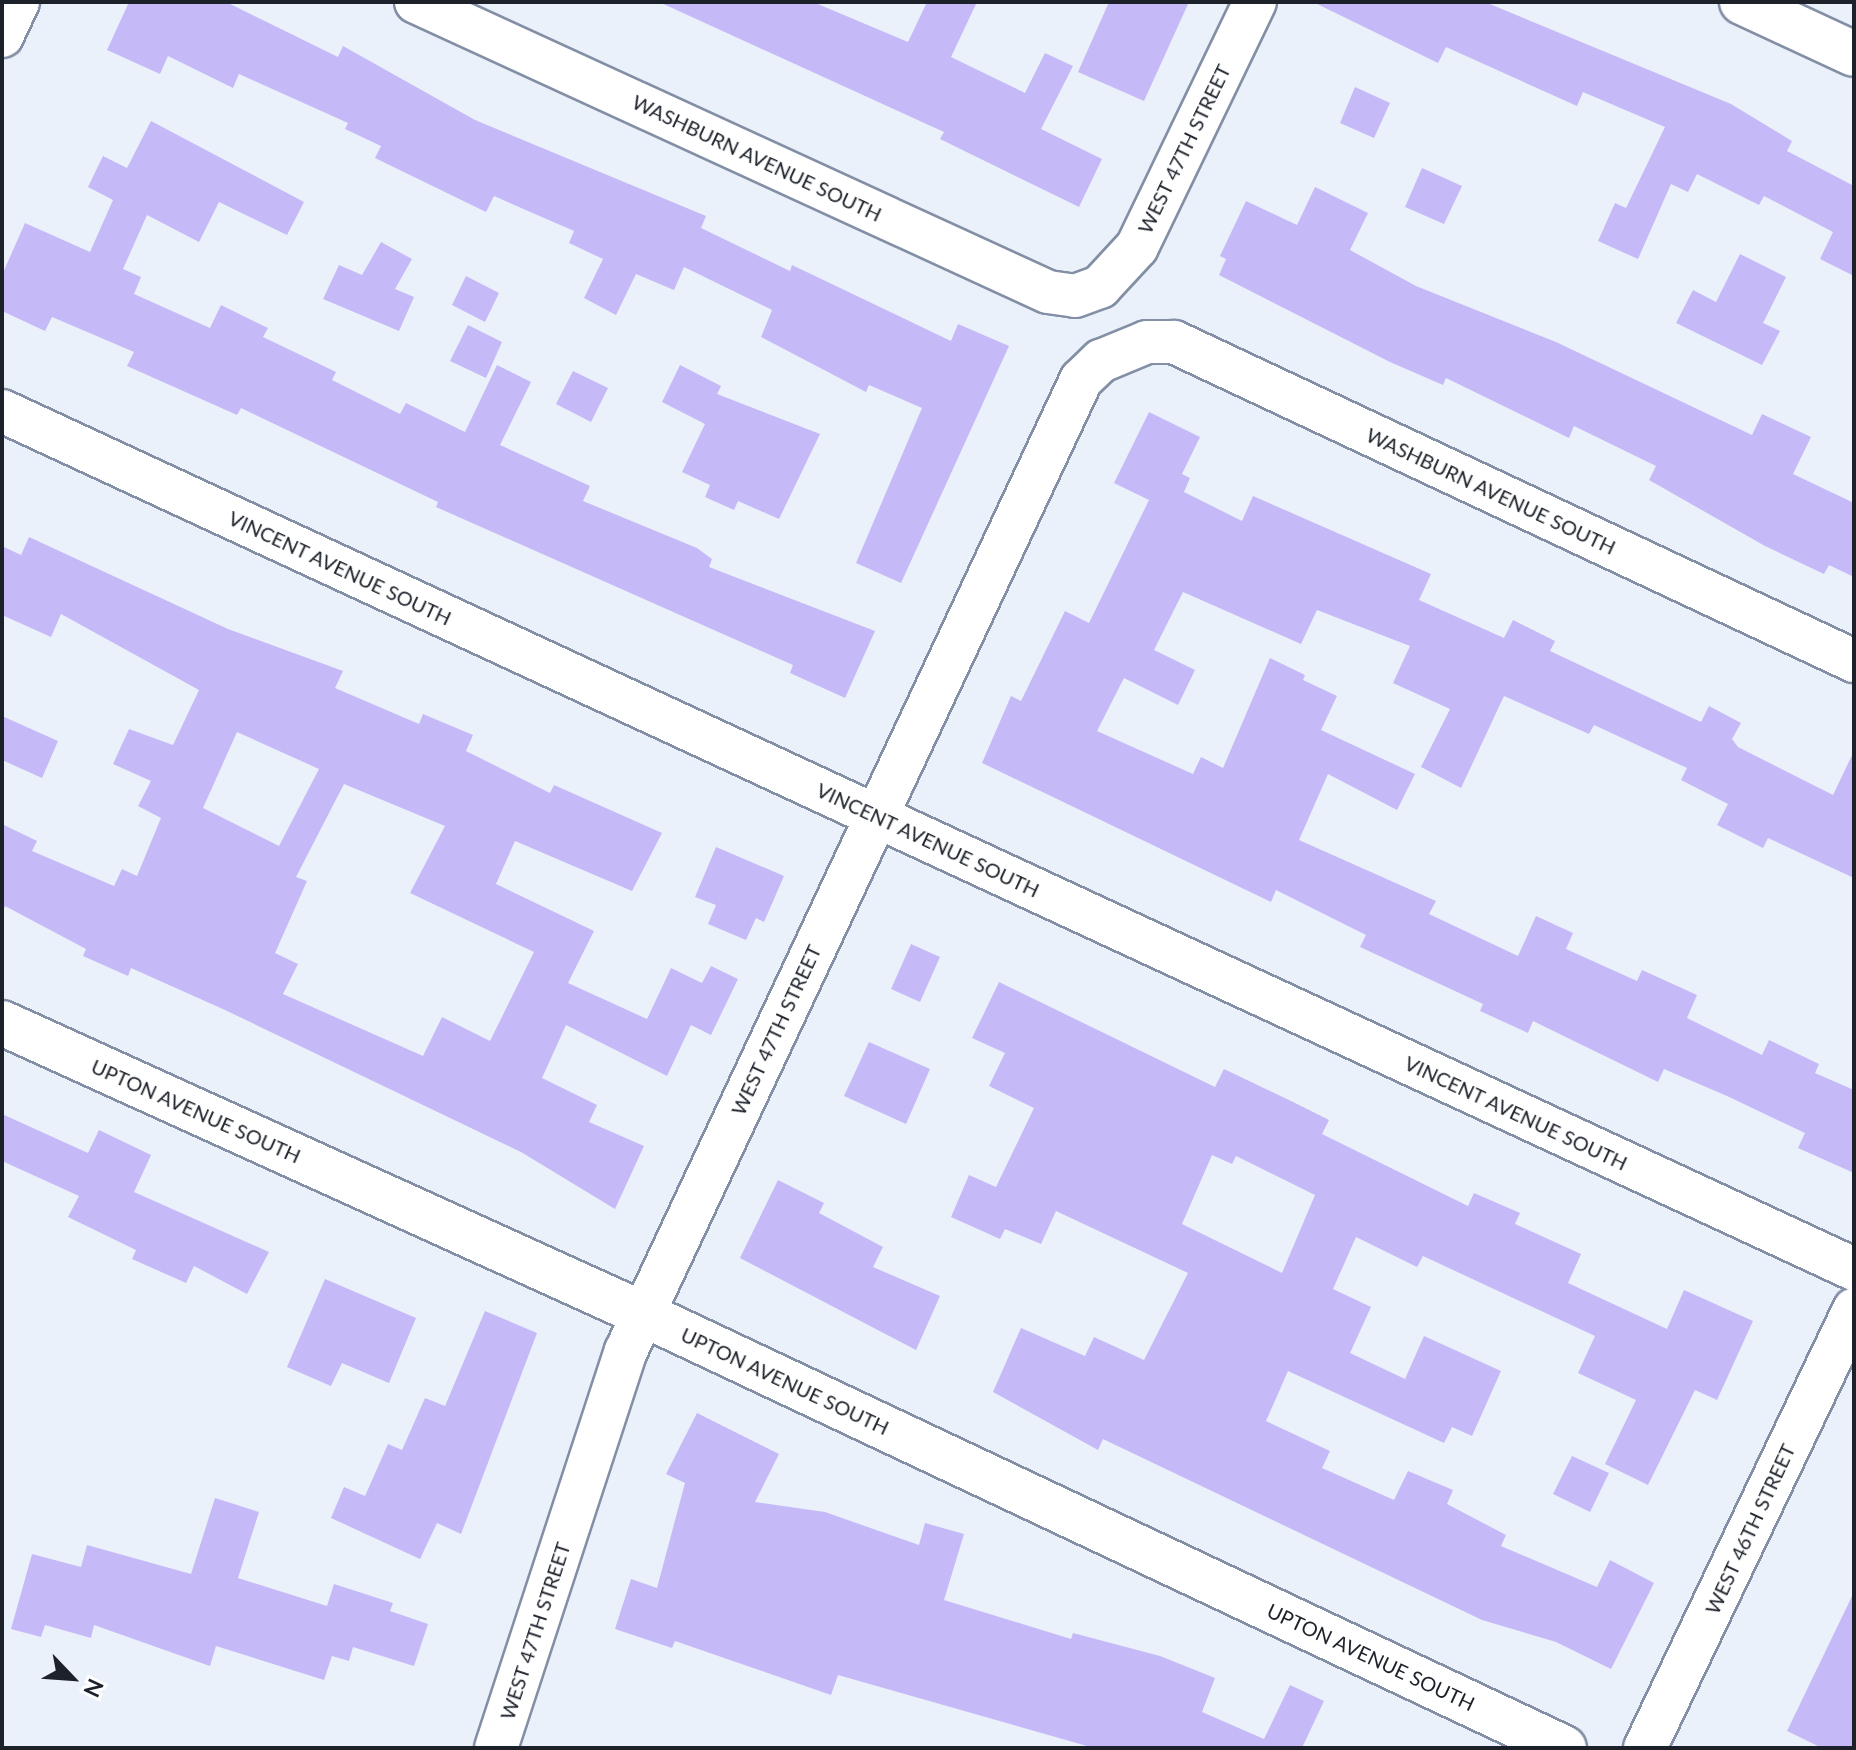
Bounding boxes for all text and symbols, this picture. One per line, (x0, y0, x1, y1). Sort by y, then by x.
street label: WEST 47TH STREET (1133, 60, 1235, 238)
street label: WASHBURN AVENUE SOUTH (628, 89, 886, 227)
street label: WASHBURN AVENUE SOUTH (1362, 422, 1620, 560)
street label: VINCENT AVENUE SOUTH (224, 505, 456, 631)
street label: VINCENT AVENUE SOUTH (812, 777, 1044, 903)
street label: WEST 47TH STREET (726, 941, 826, 1119)
street label: VINCENT AVENUE SOUTH (1400, 1050, 1632, 1176)
street label: UPTON AVENUE SOUTH (87, 1054, 305, 1168)
street label: UPTON AVENUE SOUTH (677, 1322, 893, 1440)
street label: WEST 46TH STREET (1700, 1440, 1800, 1618)
street label: WEST 47TH STREET (495, 1539, 575, 1723)
street label: UPTON AVENUE SOUTH (1263, 1598, 1479, 1716)
north arrow (32, 1638, 112, 1718)
text: N (78, 1675, 110, 1702)

